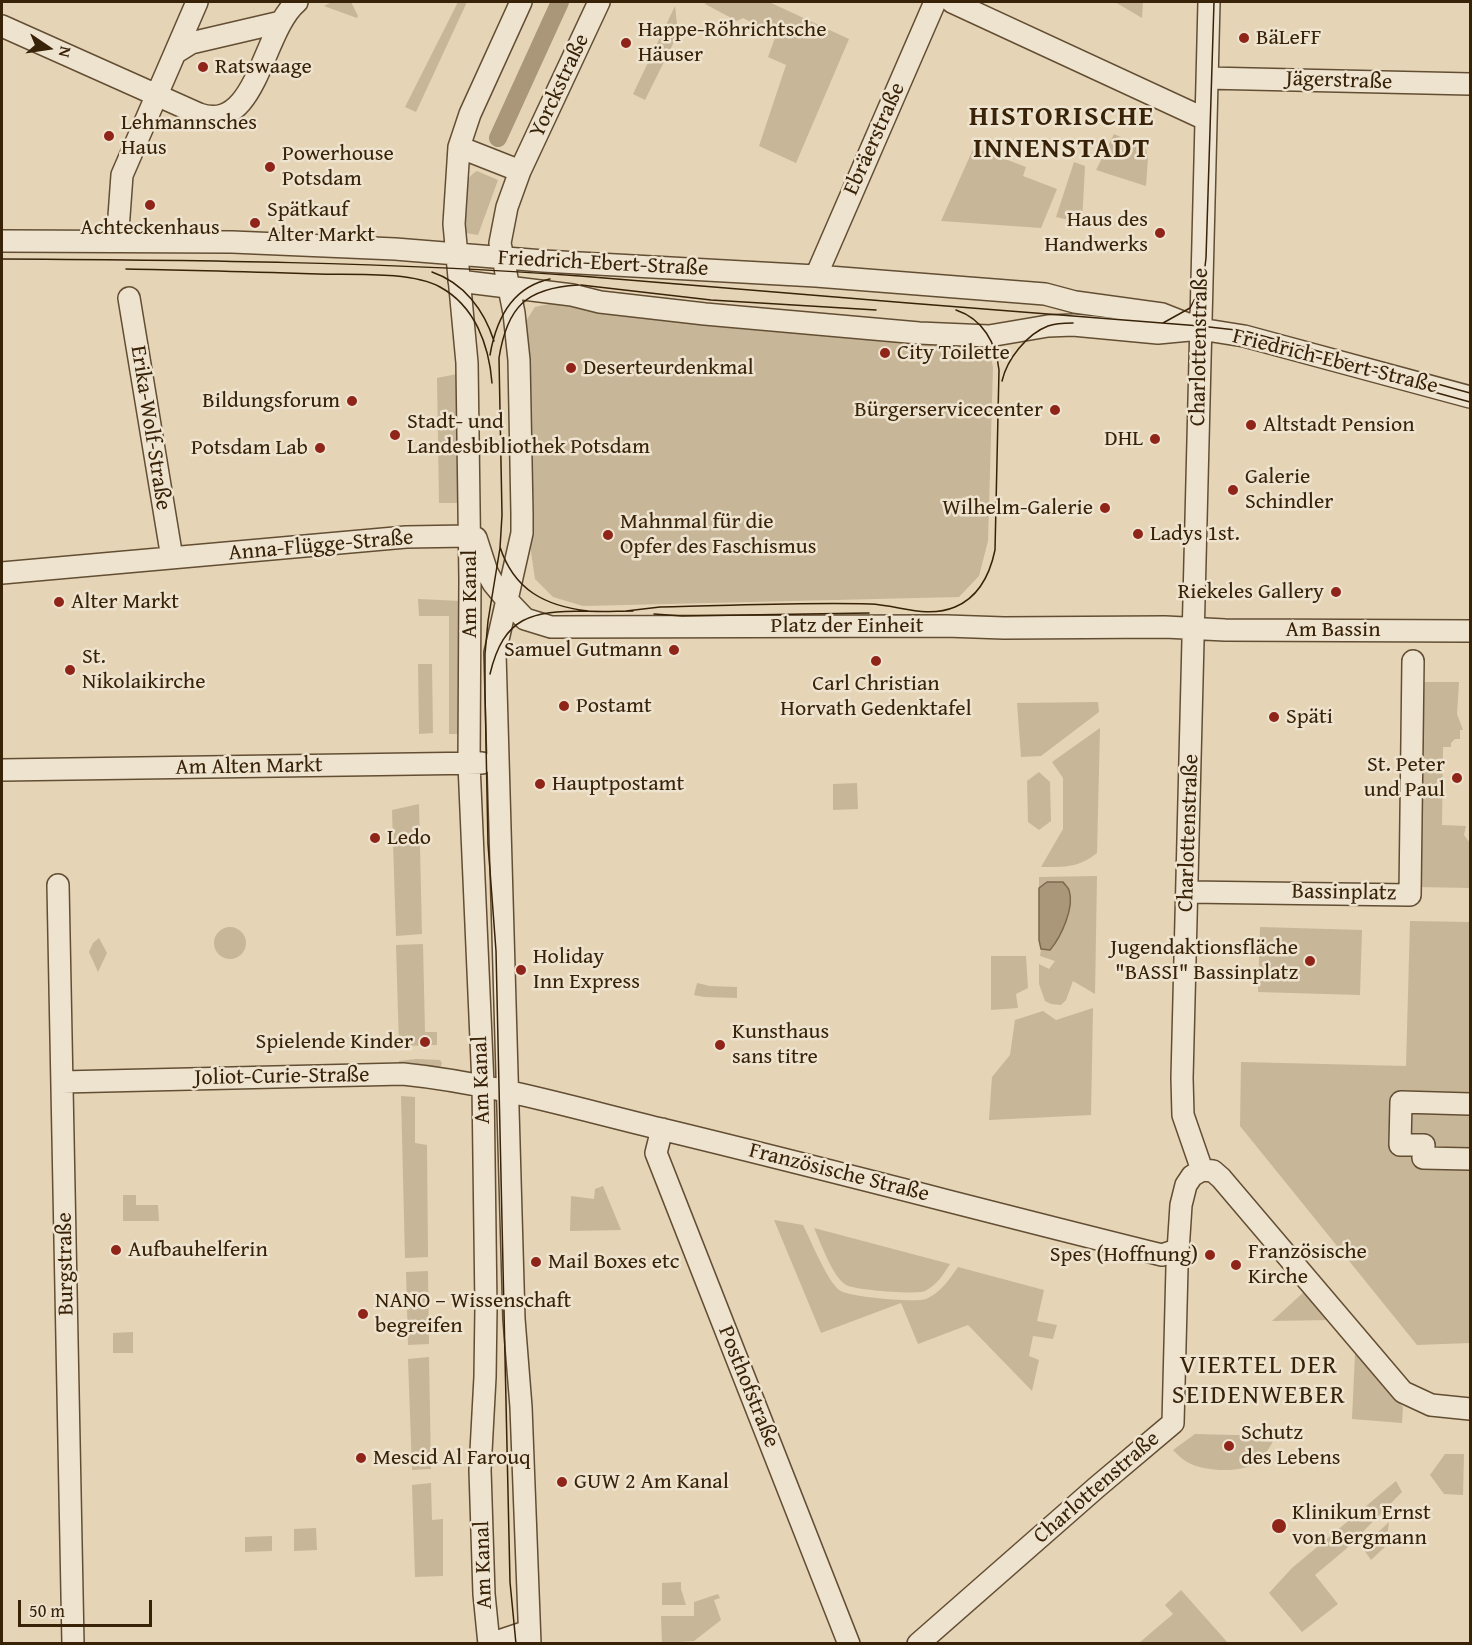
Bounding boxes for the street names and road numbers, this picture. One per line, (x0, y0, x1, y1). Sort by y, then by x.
street label: Yorckstraße (524, 30, 596, 142)
street label: Jägerstraße (1285, 66, 1393, 96)
street label: Ebräerstraße (838, 79, 912, 199)
street label: Friedrich-Ebert-Straße (497, 245, 709, 283)
street label: Charlottenstraße (1185, 268, 1215, 426)
street label: Friedrich-Ebert-Straße (1230, 324, 1440, 400)
street label: Erika-Wolf-Straße (124, 344, 176, 512)
street label: Anna-Flügge-Straße (227, 525, 415, 567)
street label: Am Kanal (457, 550, 483, 638)
street label: Platz der Einheit (771, 613, 923, 639)
street label: Am Bassin (1285, 617, 1381, 643)
street label: Am Alten Markt (175, 753, 323, 781)
street label: Charlottenstraße (1173, 753, 1205, 913)
street label: Bassinplatz (1291, 879, 1397, 907)
street label: Am Kanal (467, 1035, 497, 1125)
street label: Joliot-Curie-Straße (194, 1062, 370, 1092)
street label: Französische Straße (746, 1138, 932, 1208)
street label: Burgstraße (52, 1212, 80, 1316)
street label: Posthofstraße (712, 1322, 784, 1452)
street label: Charlottenstraße (1029, 1426, 1165, 1550)
street label: Am Kanal (469, 1520, 499, 1610)

